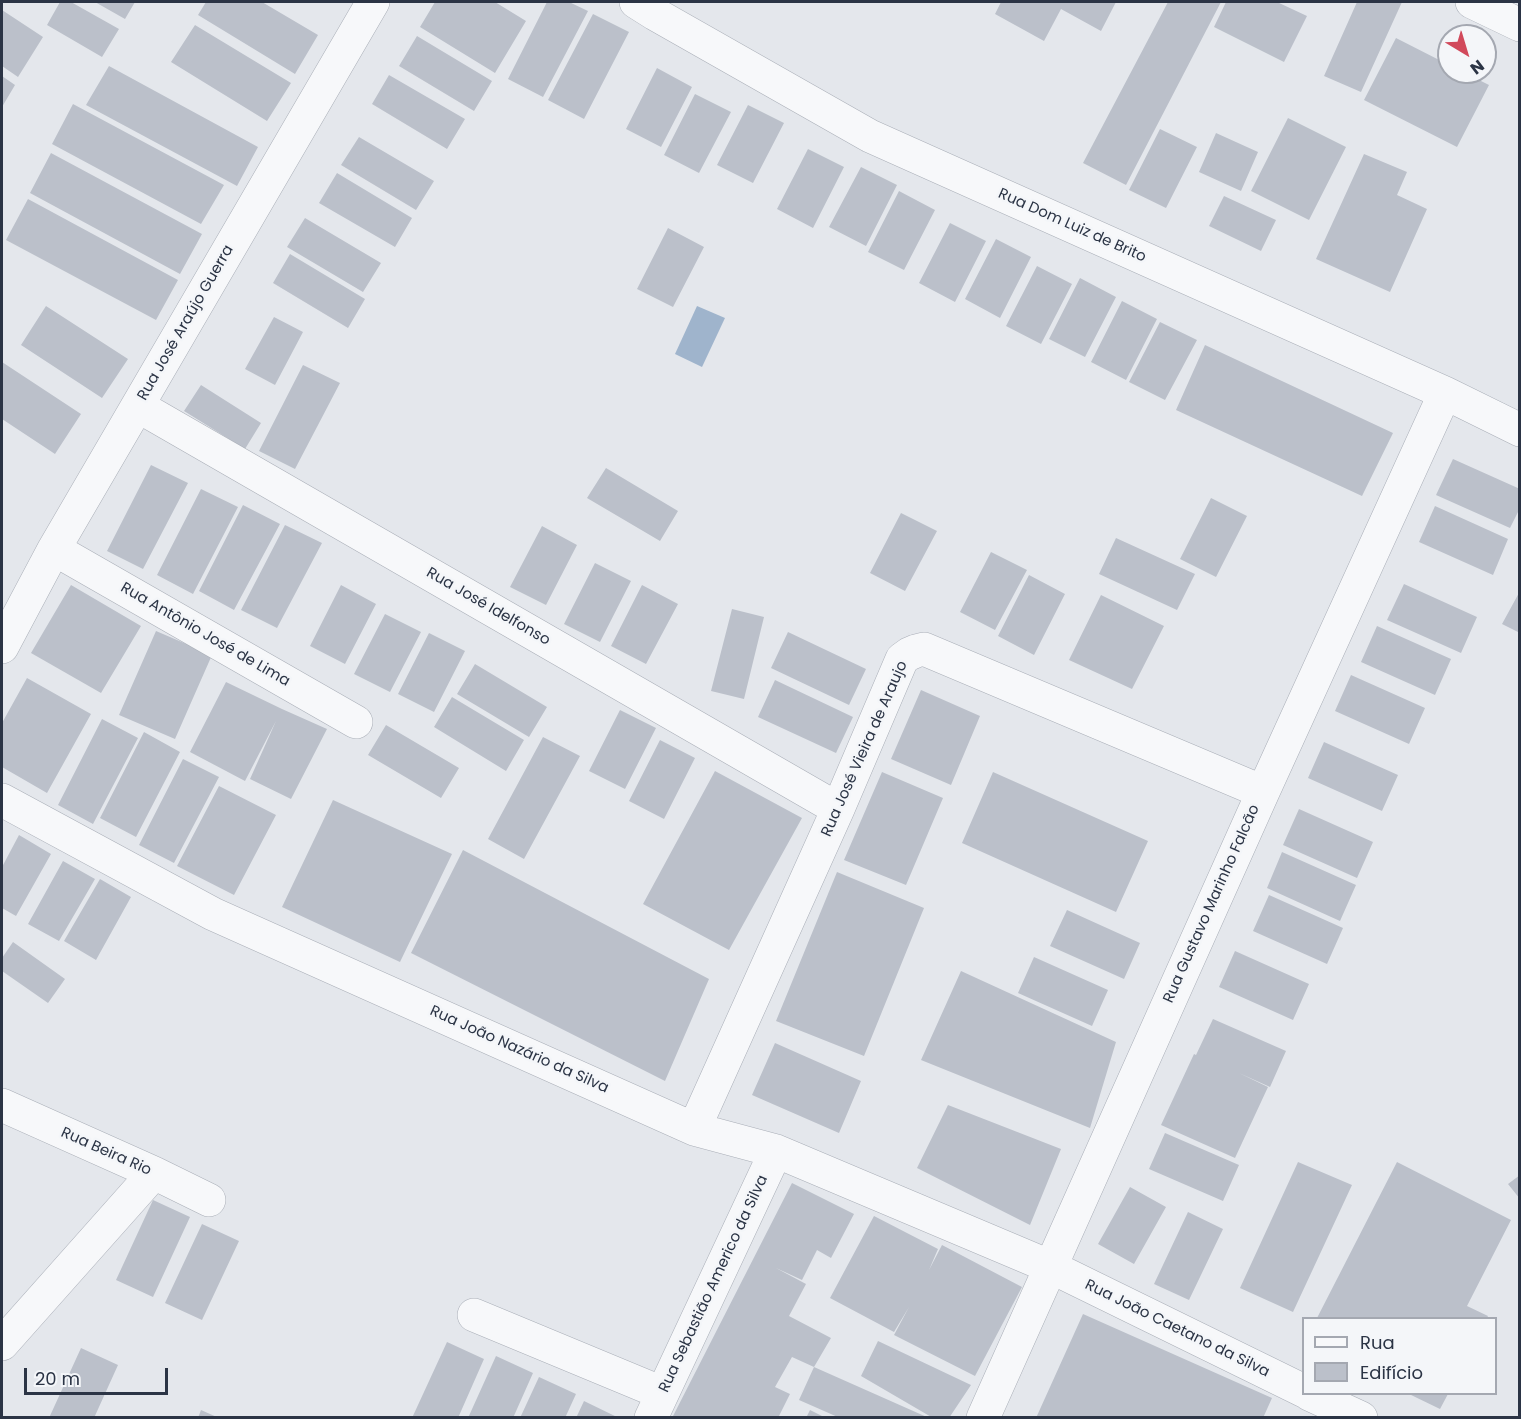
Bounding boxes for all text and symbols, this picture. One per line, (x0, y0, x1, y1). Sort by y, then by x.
north arrow (1437, 24, 1497, 84)
text: N (1465, 54, 1489, 80)
street label: Rua Dom Luiz de Brito (995, 185, 1149, 267)
street label: Rua José Araújo Guerra (134, 242, 238, 404)
street label: Rua José Idelfonso (423, 564, 553, 650)
street label: Rua Antônio José de Lima (117, 579, 293, 691)
street label: Rua José Vieira de Araujo (818, 658, 912, 840)
street label: Rua Gustavo Marinho Falcão (1160, 802, 1264, 1006)
street label: Rua João Nazário da Silva (427, 1002, 611, 1098)
street label: Rua Beira Rio (58, 1124, 154, 1180)
street label: Rua Sebastião Americo da Silva (656, 1172, 772, 1396)
street label: Rua João Caetano da Silva (1082, 1276, 1272, 1382)
legend (1302, 1317, 1497, 1395)
text: Rua (1360, 1330, 1395, 1355)
scale bar (27, 1356, 171, 1394)
text: Edifício (1360, 1360, 1423, 1385)
text: 20 m (35, 1366, 80, 1391)

